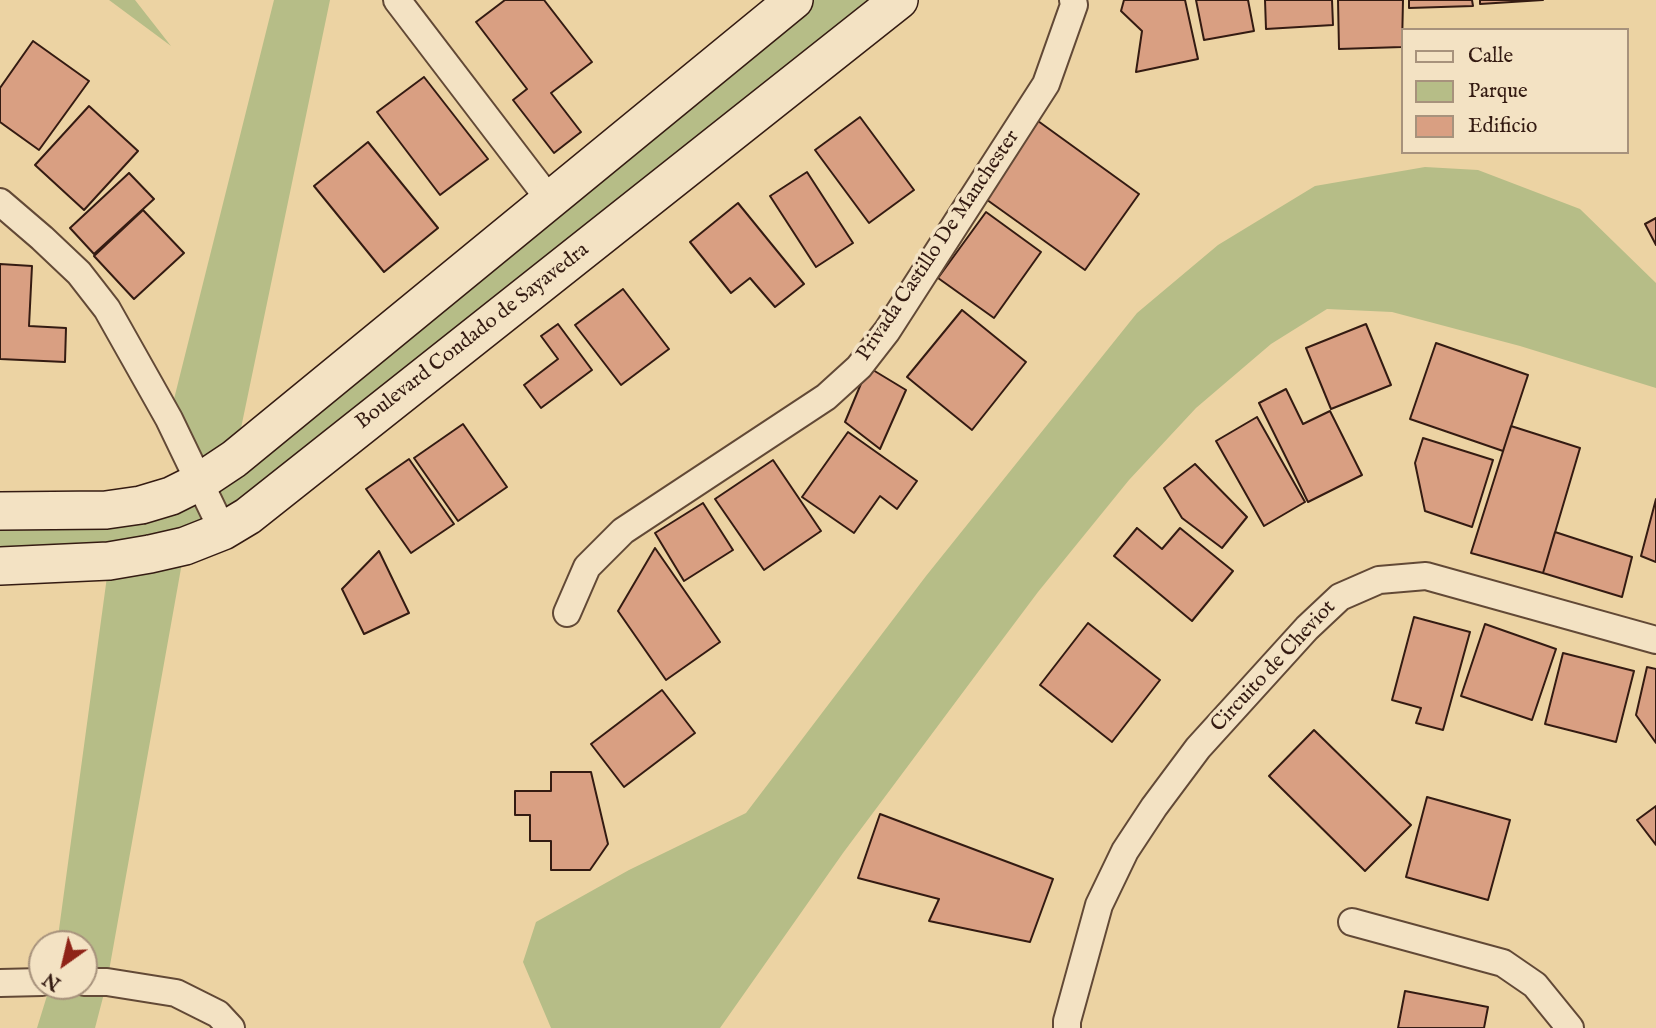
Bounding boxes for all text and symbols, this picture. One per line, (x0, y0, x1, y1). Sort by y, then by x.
legend (1400, 28, 1628, 154)
text: Calle (1468, 43, 1513, 70)
text: Parque (1468, 78, 1528, 105)
text: Edificio (1468, 113, 1537, 140)
street label: Privada Castillo De Manchester (852, 126, 1026, 366)
street label: Boulevard Condado de Sayavedra (351, 238, 595, 436)
street label: Circuito de Cheviot (1206, 596, 1342, 738)
north arrow (28, 930, 98, 1000)
text: N (39, 966, 66, 995)

